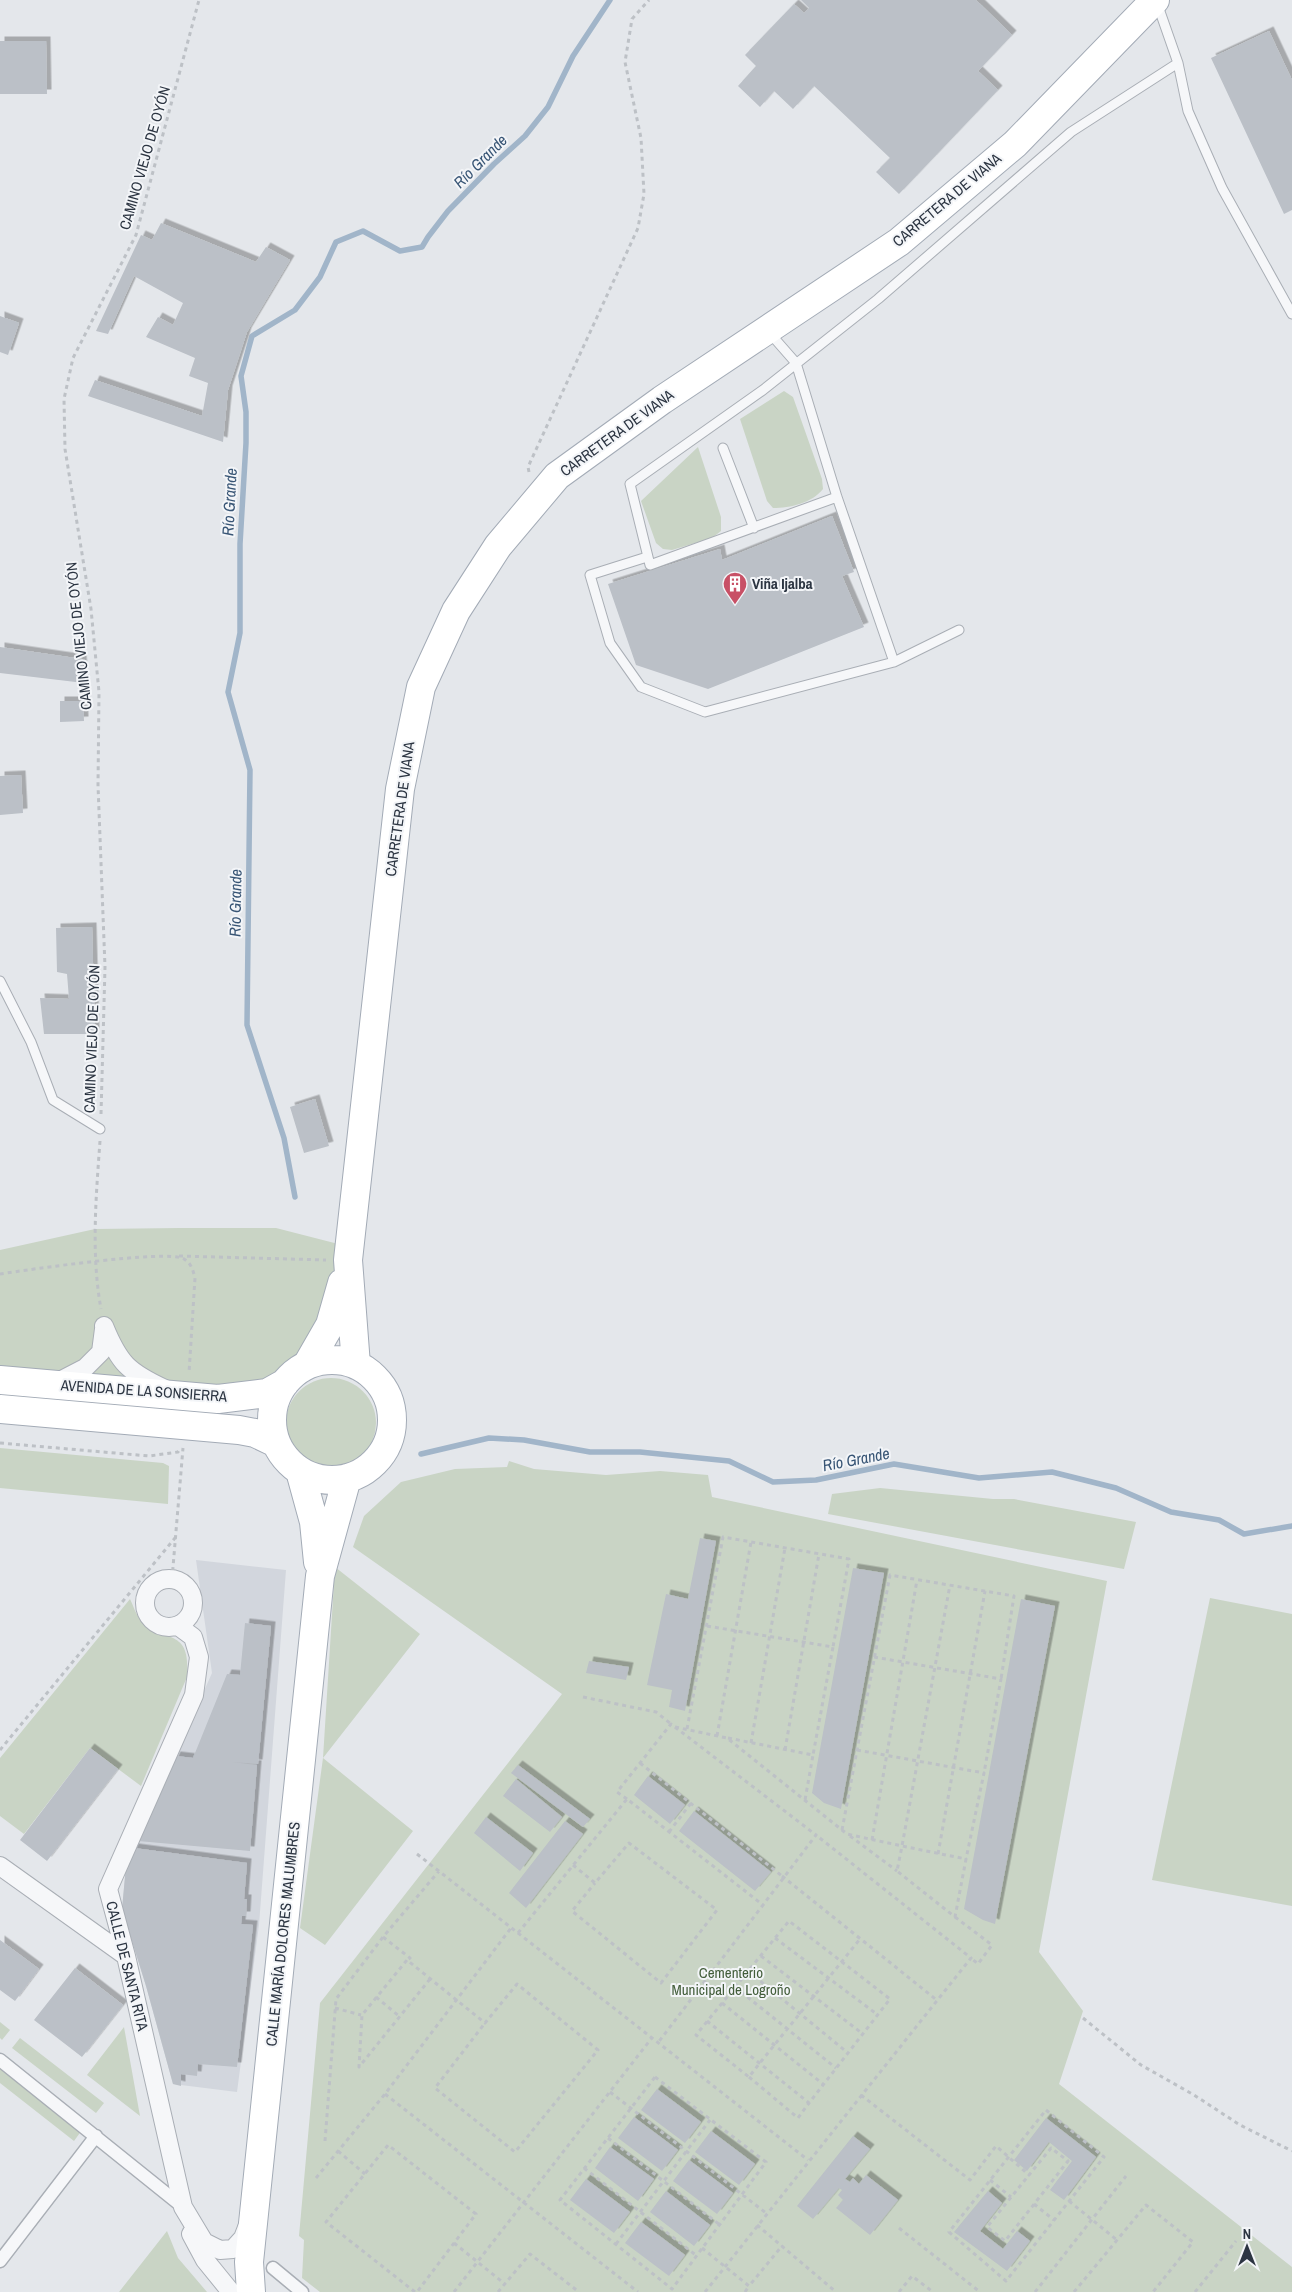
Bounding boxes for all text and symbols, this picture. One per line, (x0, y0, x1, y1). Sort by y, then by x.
street label: CAMINO VIEJO DE OYÓN (114, 84, 175, 232)
water label: Río Grande (448, 129, 512, 193)
street label: CARRETERA DE VIANA (888, 147, 1006, 251)
street label: CARRETERA DE VIANA (556, 384, 679, 481)
water label: Río Grande (216, 468, 242, 536)
street label: CAMINO VIEJO DE OYÓN (60, 561, 97, 711)
building icon: Viña Ijalba (722, 571, 748, 605)
place label: Viña Ijalba (752, 573, 813, 594)
street label: CARRETERA DE VIANA (380, 739, 419, 878)
water label: Río Grande (223, 869, 247, 937)
street label: CAMINO VIEJO DE OYÓN (78, 964, 105, 1113)
street label: AVENIDA DE LA SONSIERRA (59, 1374, 229, 1407)
water label: Río Grande (821, 1442, 891, 1476)
street label: CALLE MARÍA DOLORES MALUMBRES (260, 1821, 305, 2047)
street label: CALLE DE SANTA RITA (101, 1899, 154, 2034)
park label: Cementerio Municipal de Logroño (672, 1962, 791, 2000)
north arrow (1222, 2222, 1272, 2272)
text: N (1243, 2225, 1251, 2243)

